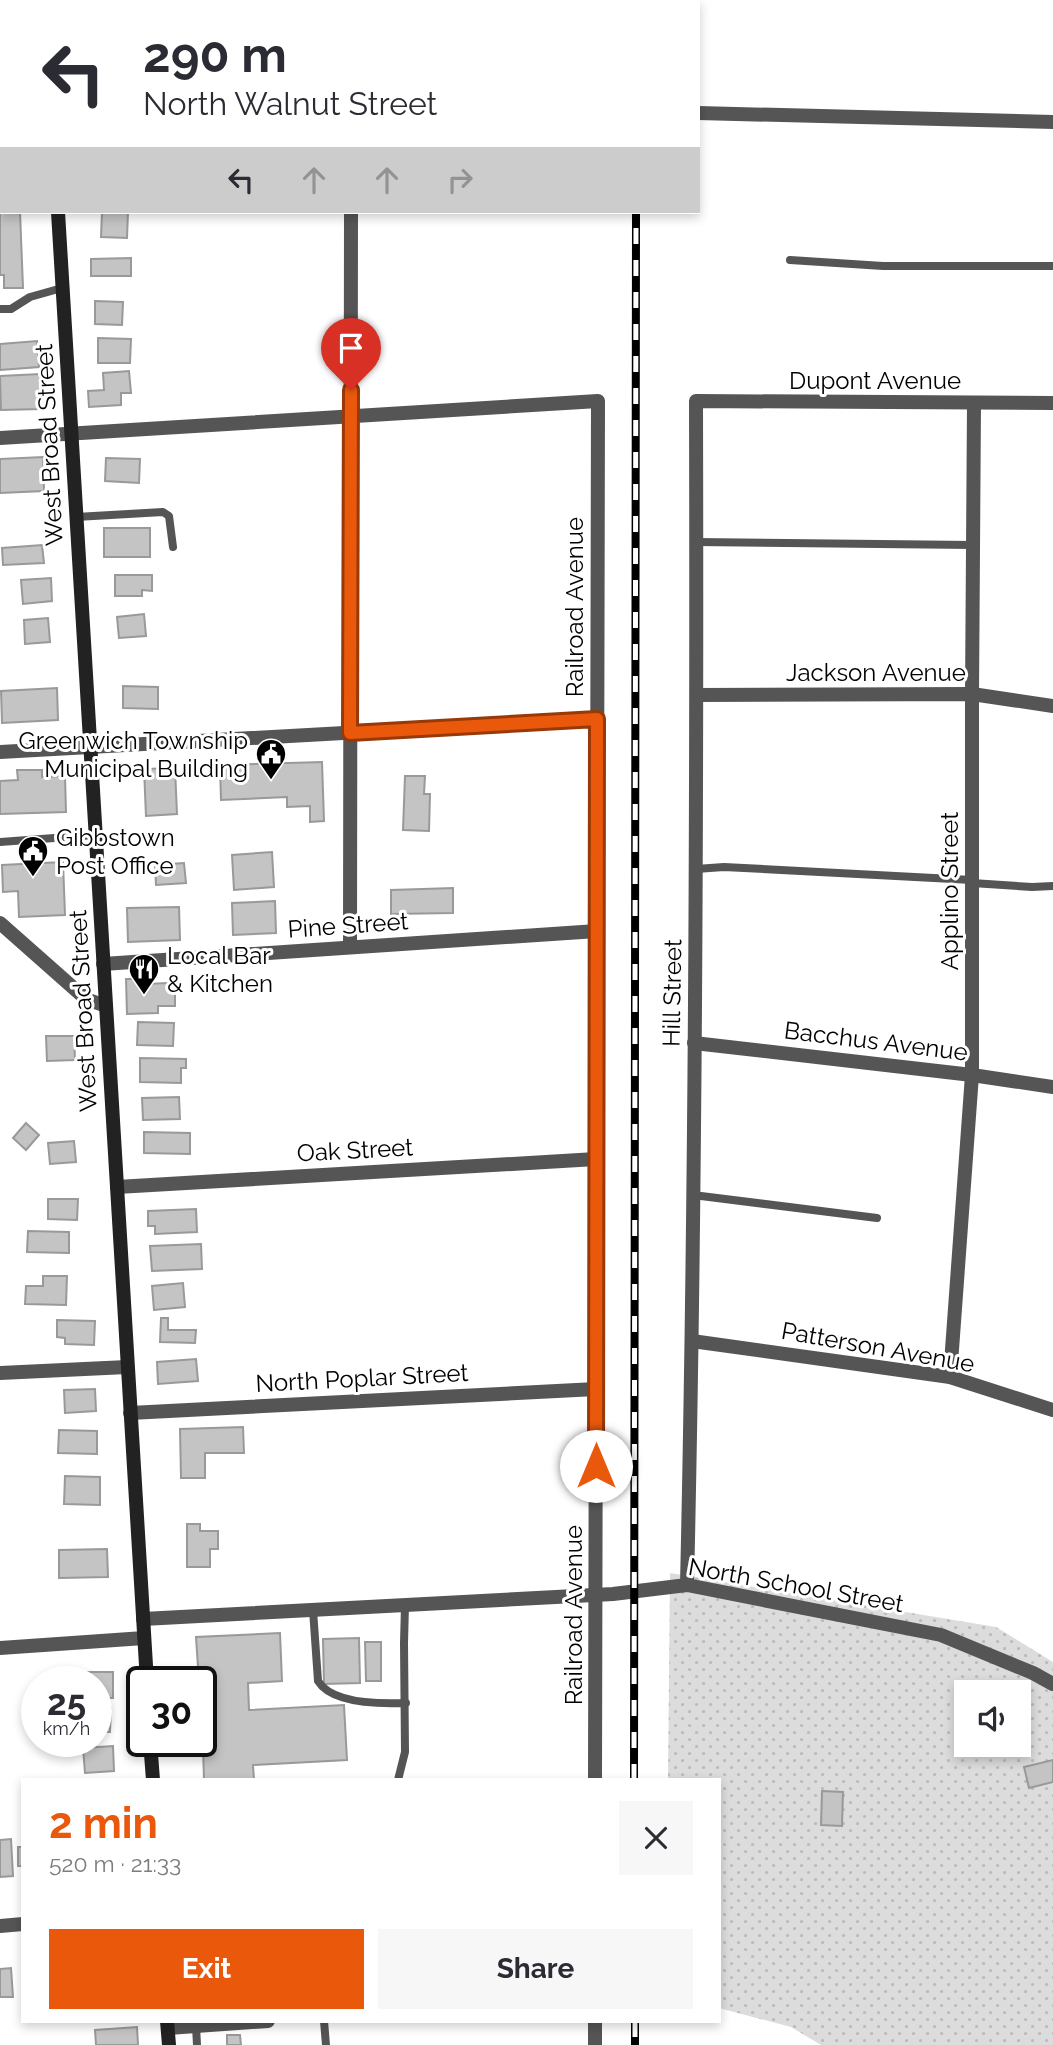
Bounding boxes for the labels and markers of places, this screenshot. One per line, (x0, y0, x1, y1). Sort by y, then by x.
pin (321, 318, 381, 390)
place label: Greenwich Township Municipal Building (19, 726, 248, 783)
public building icon: Greenwich Township Municipal Building (254, 737, 288, 781)
place label: Gibbstown Post Office (56, 823, 175, 880)
public building icon: Gibbstown Post Office (16, 834, 50, 878)
place label: Local Bar & Kitchen (167, 941, 273, 998)
restaurant icon: Local Bar & Kitchen (127, 952, 161, 996)

